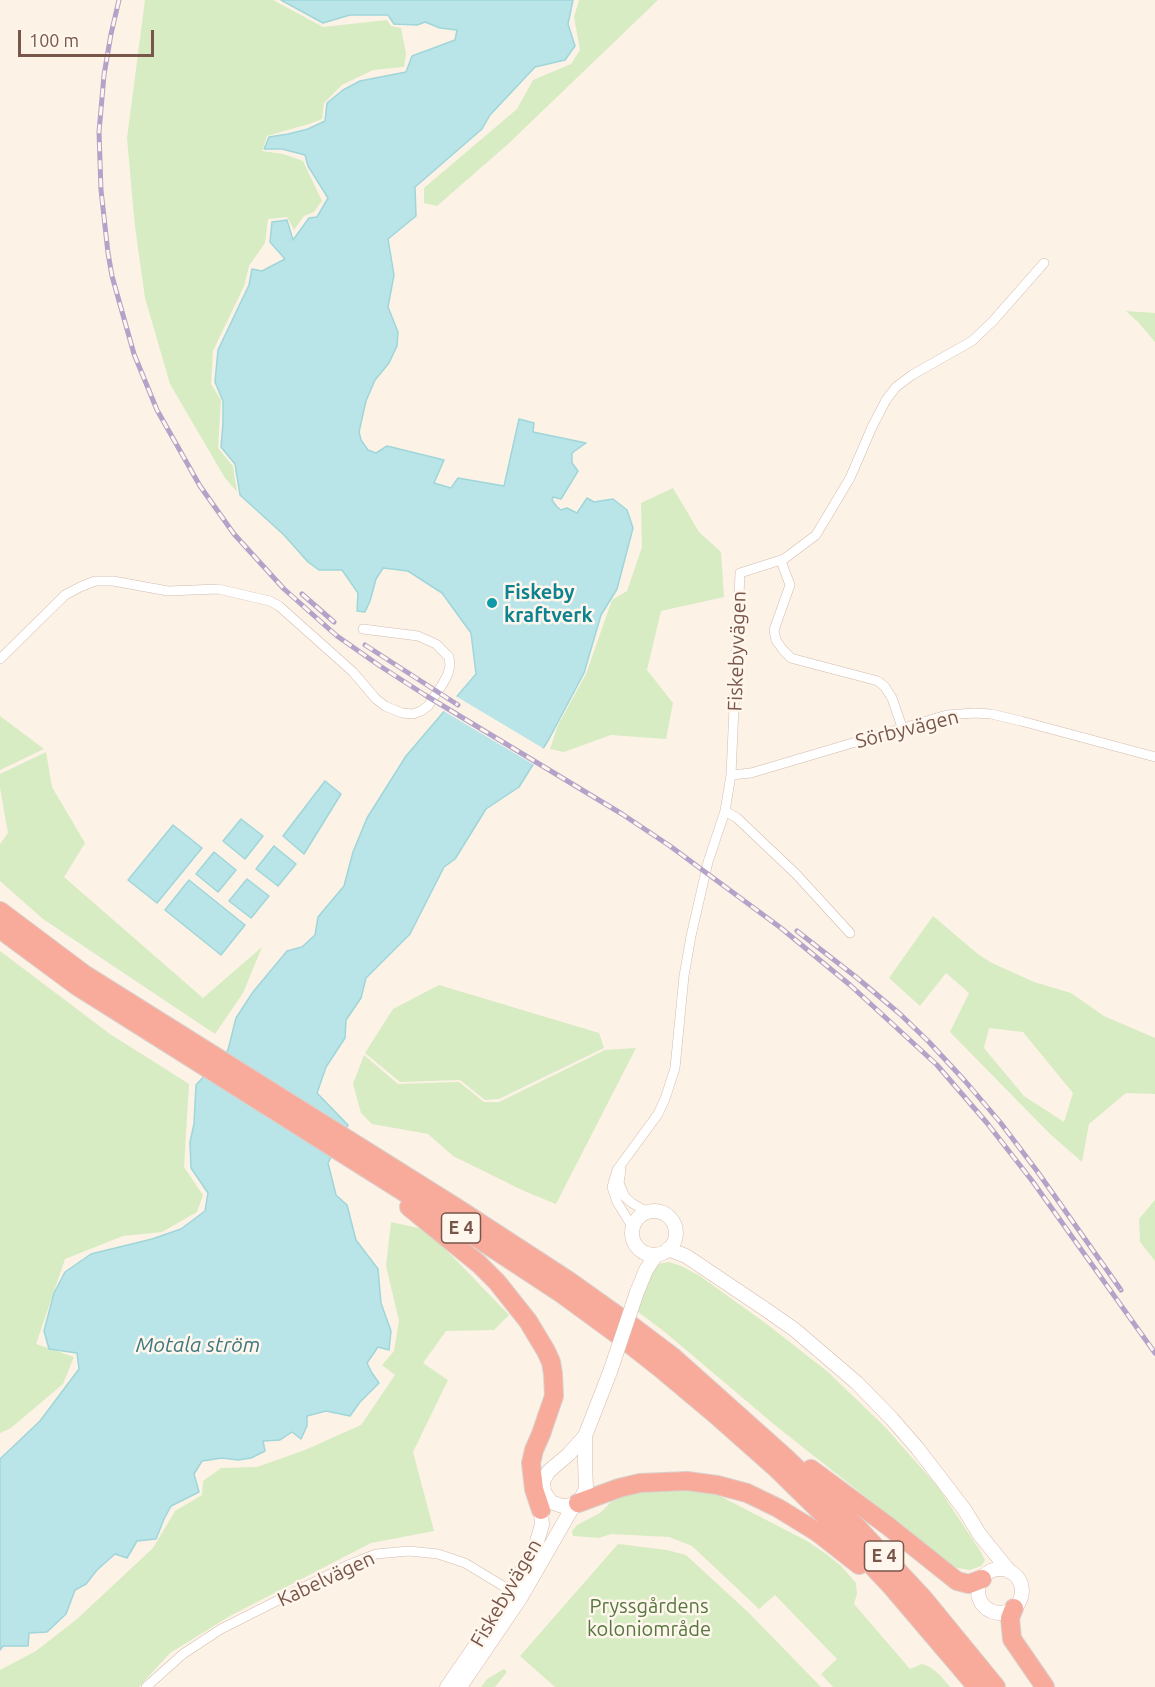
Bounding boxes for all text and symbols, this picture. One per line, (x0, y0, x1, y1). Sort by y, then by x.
scale bar (21, 18, 158, 56)
text: 100 m (29, 30, 79, 50)
place label: Fiskeby kraftverk (504, 580, 593, 627)
street label: Fiskebyvägen (723, 590, 751, 712)
marker: Fiskeby kraftverk (485, 596, 499, 610)
street label: Sörbyvägen (853, 705, 961, 753)
road number: E 4 (442, 1213, 480, 1243)
water label: Motala ström (136, 1332, 260, 1358)
street label: Fiskebyvägen (465, 1535, 547, 1651)
road number: E 4 (864, 1541, 904, 1571)
street label: Kabelvägen (274, 1546, 378, 1612)
park label: Pryssgårdens koloniområde (587, 1594, 711, 1641)

